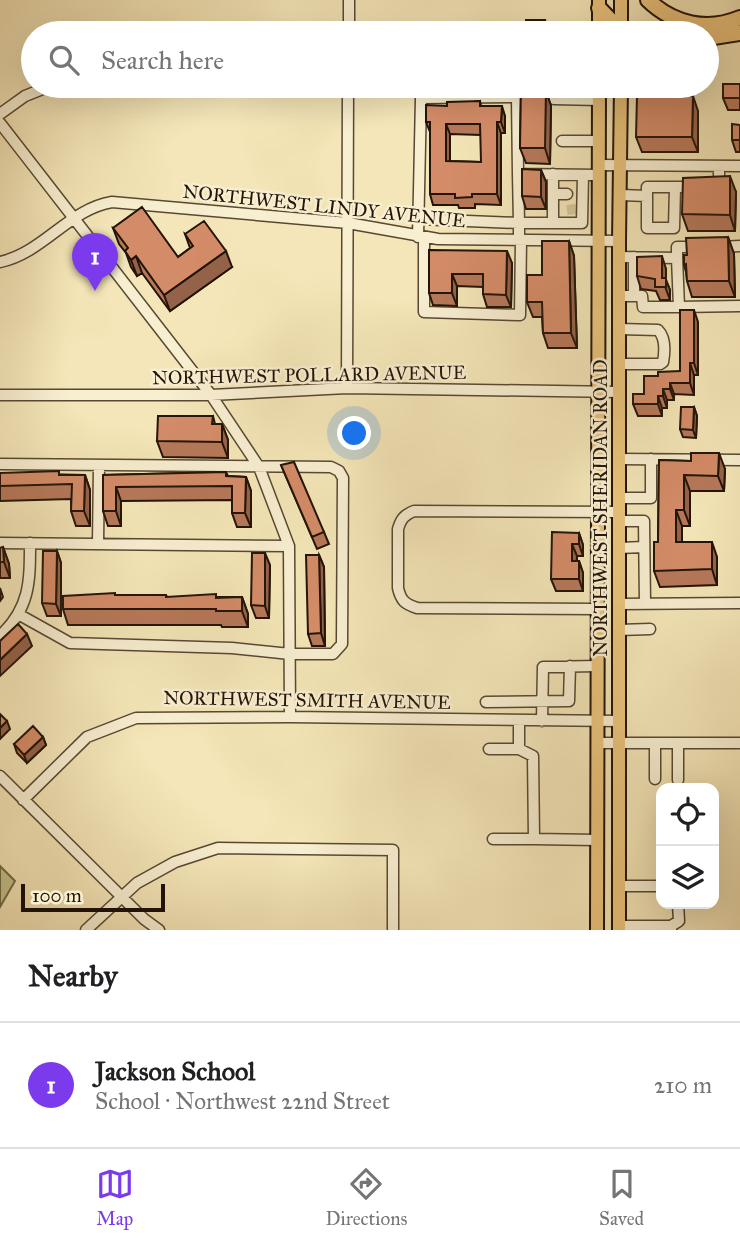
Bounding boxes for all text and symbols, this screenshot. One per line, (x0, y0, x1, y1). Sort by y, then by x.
search box (21, 21, 719, 98)
icon: search (45, 41, 83, 79)
text: Search here (101, 44, 224, 76)
street label: NORTHWEST LINDY AVENUE (181, 180, 467, 232)
pin: 1 (72, 233, 118, 291)
street label: NORTHWEST SHERIDAN ROAD (589, 359, 612, 657)
street label: NORTHWEST POLLARD AVENUE (152, 361, 467, 389)
your location (337, 416, 371, 450)
street label: NORTHWEST SMITH AVENUE (163, 686, 451, 714)
map controls (656, 783, 719, 909)
button: locate (656, 783, 719, 846)
button: layers (656, 846, 719, 909)
scale bar (21, 881, 164, 913)
text: 100 m (32, 884, 82, 907)
text: Nearby (28, 958, 118, 994)
text: Jackson School (95, 1055, 255, 1087)
text: 1 (46, 1071, 56, 1099)
text: 210 m (654, 1071, 712, 1099)
text: School · Northwest 22nd Street (95, 1087, 390, 1115)
tab: Map (96, 1165, 134, 1230)
tab: Directions (325, 1165, 407, 1230)
tab: Saved (599, 1165, 644, 1230)

